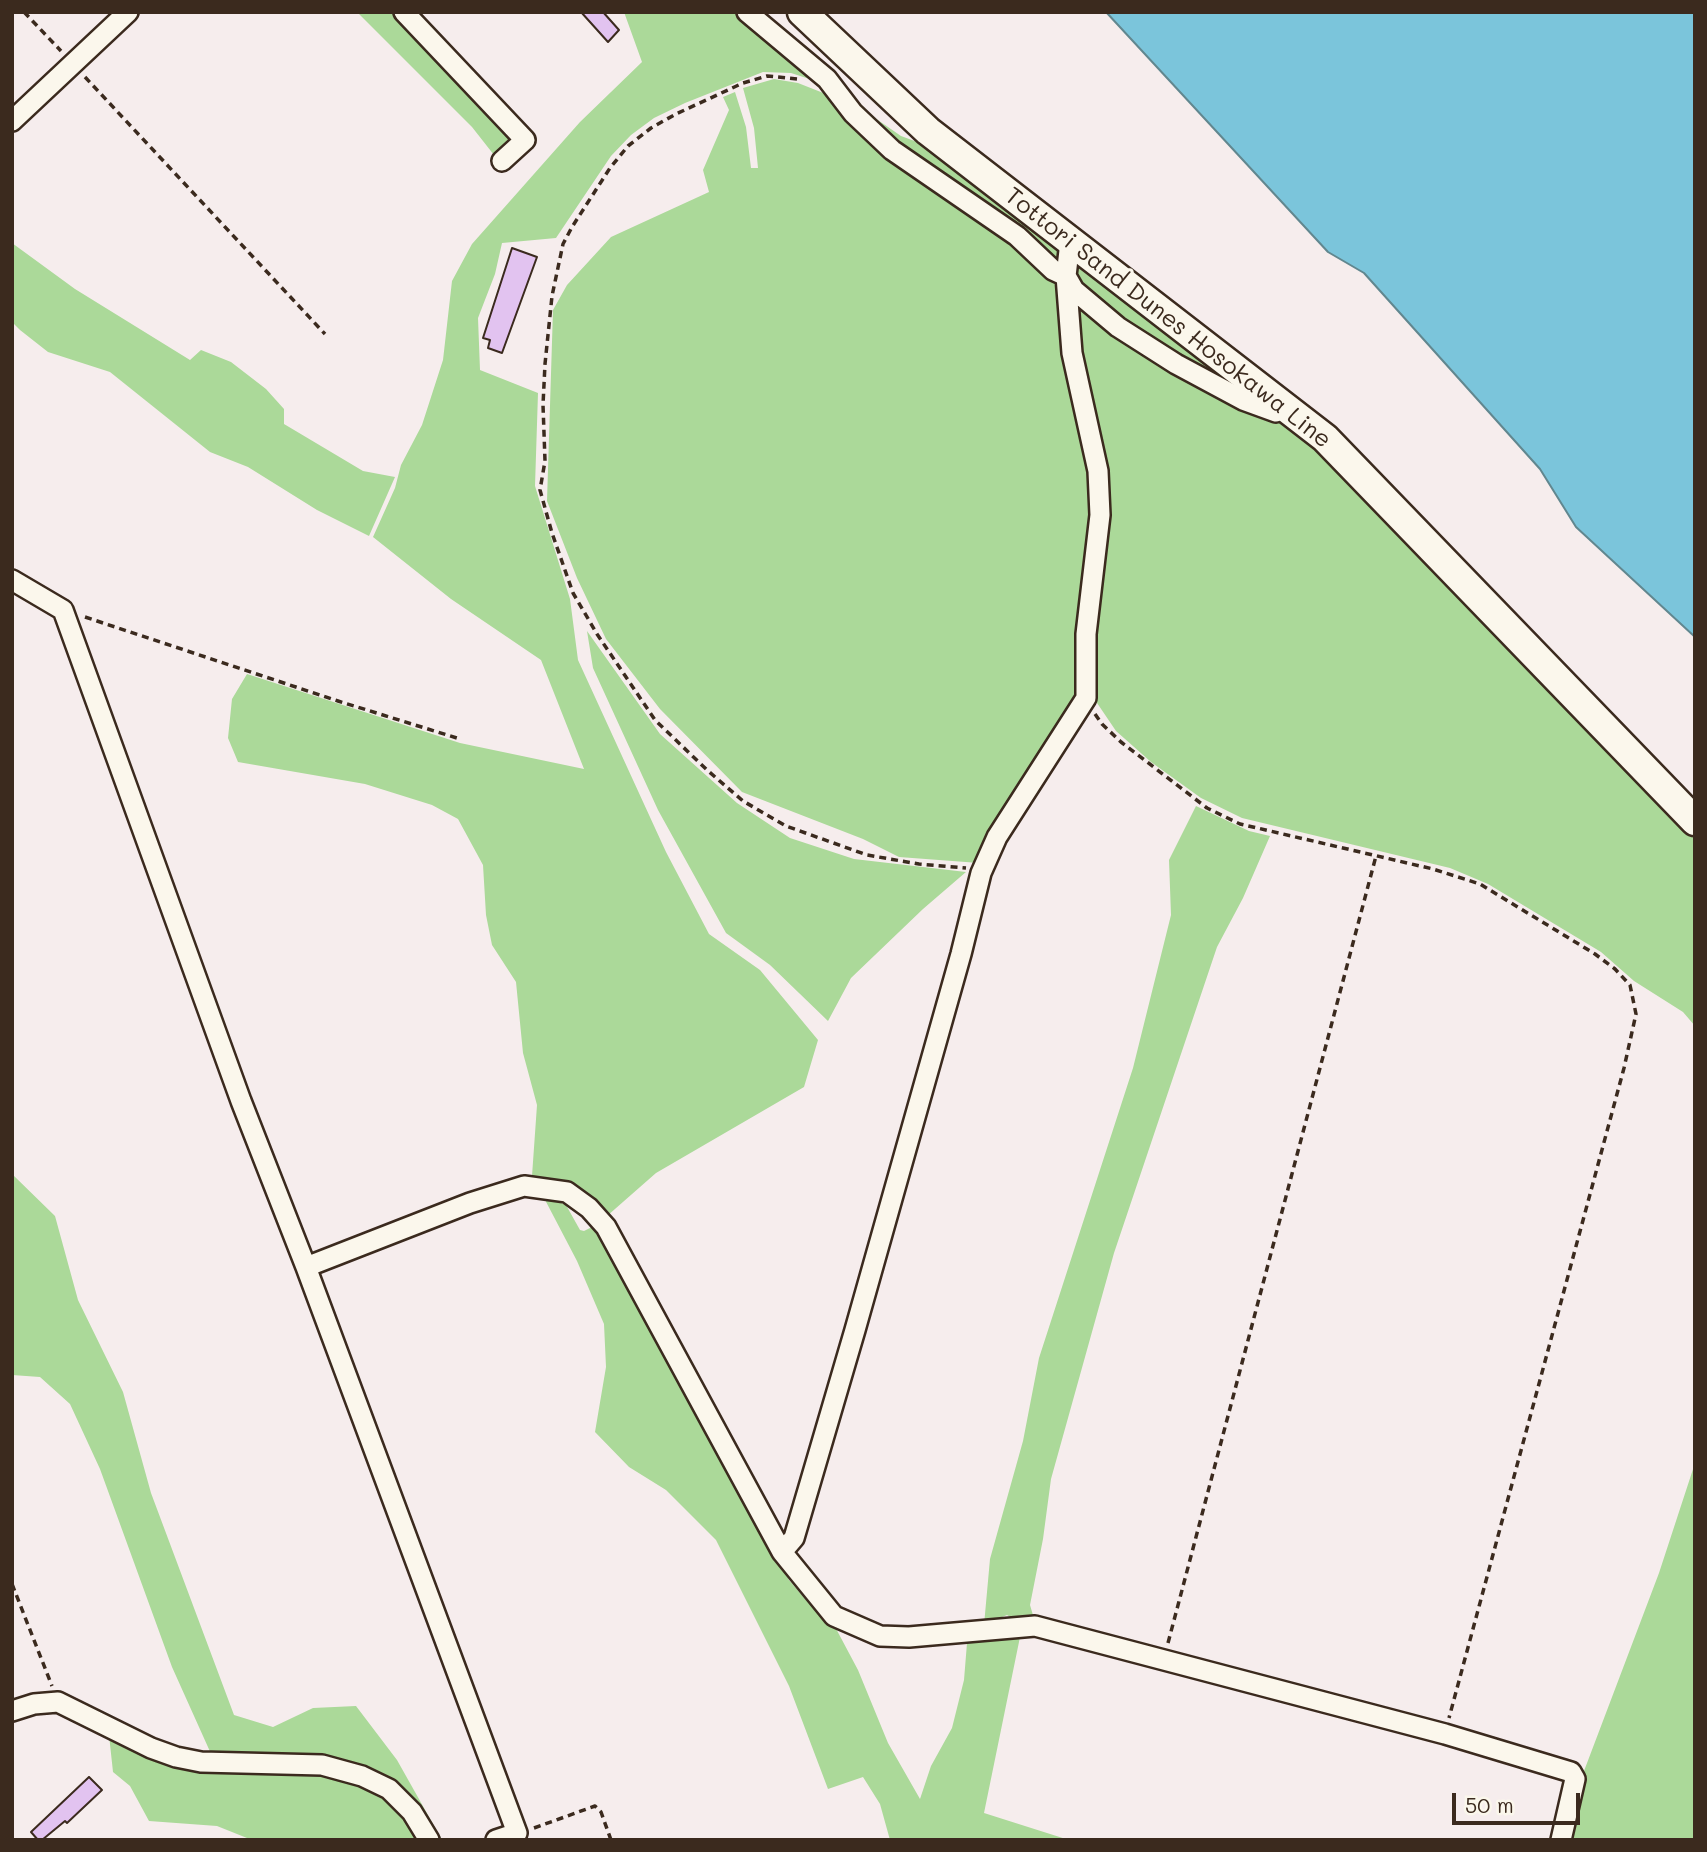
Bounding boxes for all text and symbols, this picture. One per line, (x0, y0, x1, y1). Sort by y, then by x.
street label: Tottori Sand Dunes Hosokawa Line (999, 182, 1337, 454)
scale bar (1455, 1778, 1583, 1822)
text: 50 m (1465, 1791, 1514, 1818)

